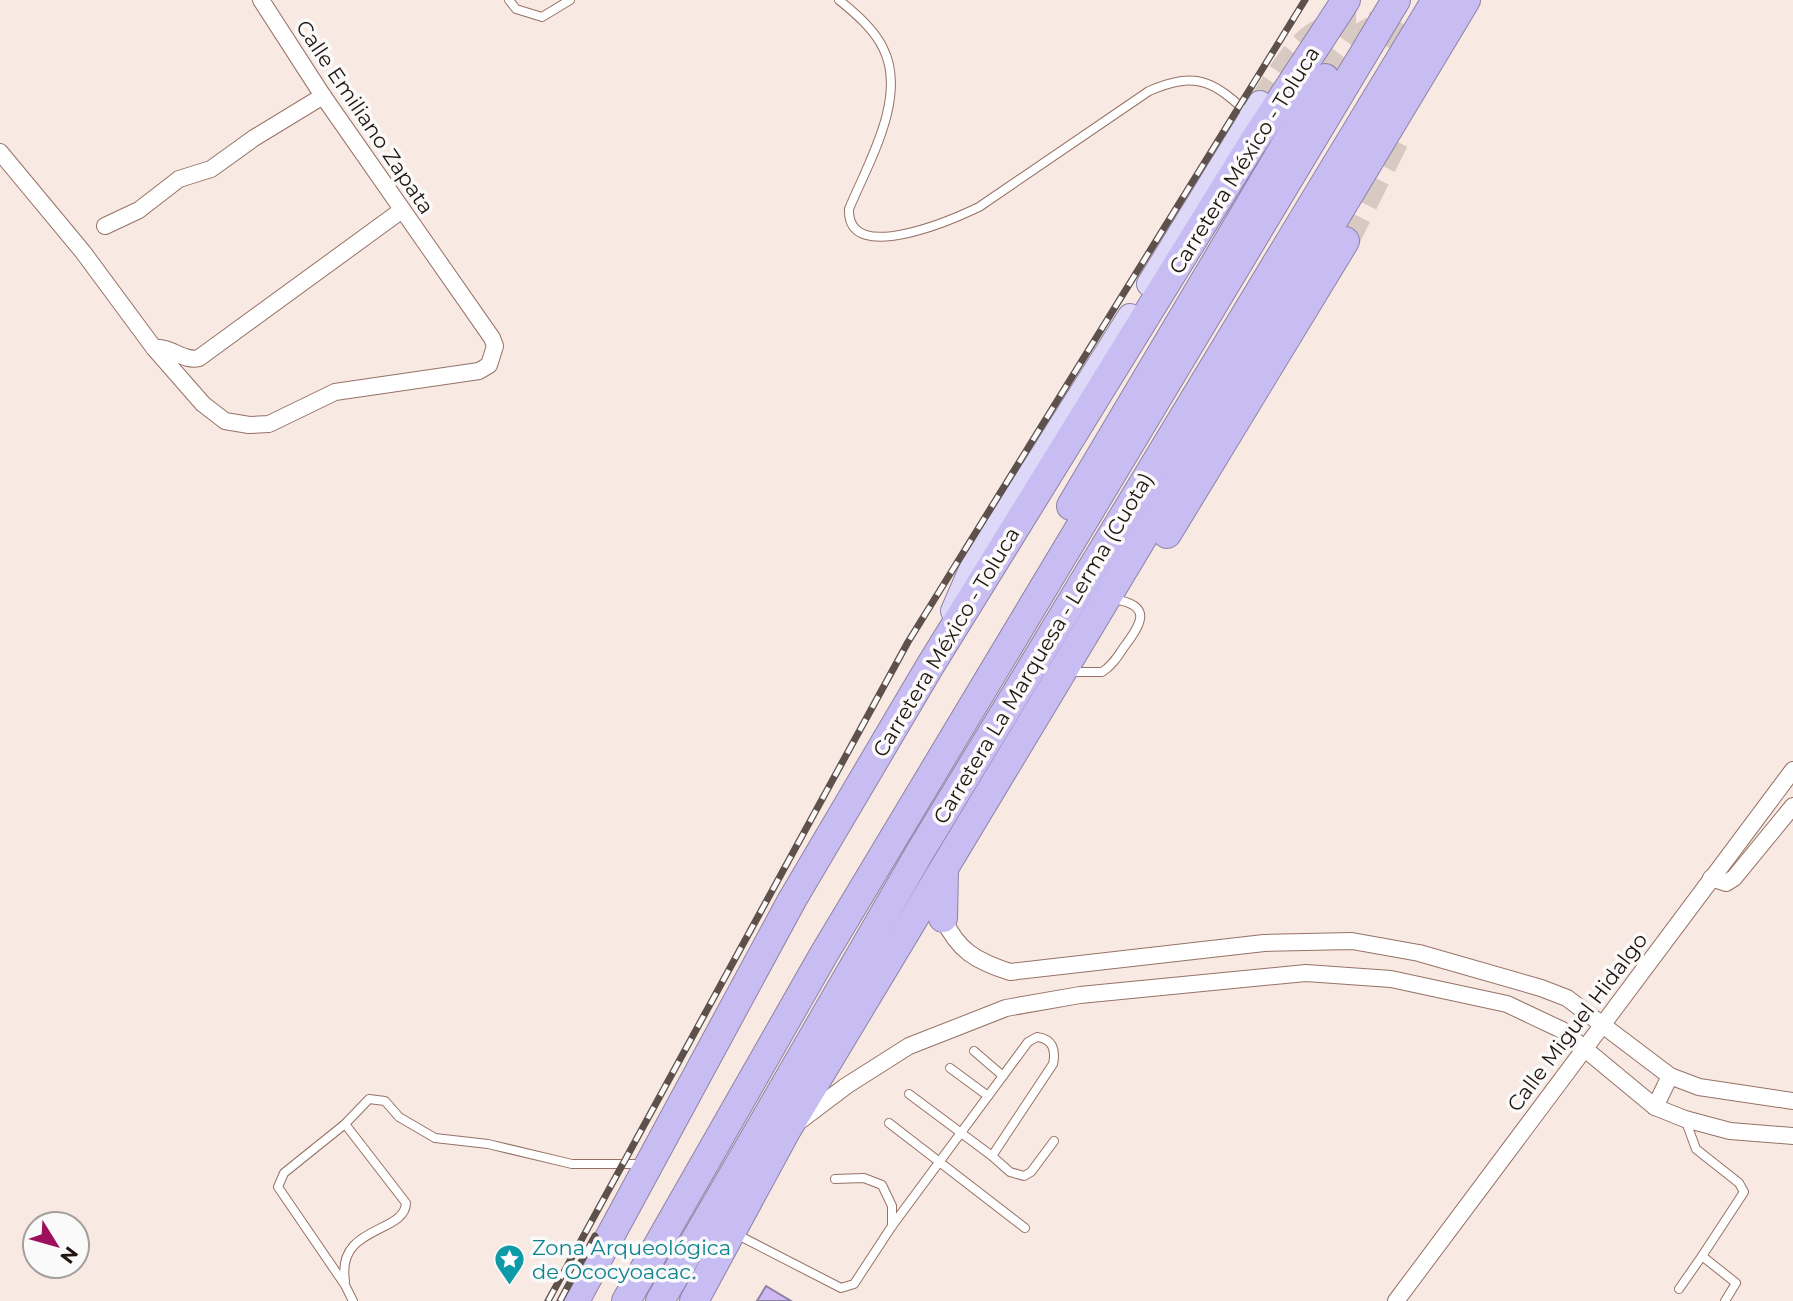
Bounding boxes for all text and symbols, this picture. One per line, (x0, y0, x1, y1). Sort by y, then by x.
street label: Calle Emiliano Zapata (291, 15, 439, 219)
street label: Carretera México - Toluca (1164, 42, 1324, 278)
street label: Carretera La Marquesa - Lerma (Cuota) (928, 468, 1158, 828)
street label: Carretera México - Toluca (867, 523, 1025, 761)
street label: Calle Miguel Hidalgo (1502, 928, 1652, 1116)
north arrow (21, 1210, 91, 1280)
place label: Zona Arqueológica de Ococyoacac. (532, 1235, 731, 1284)
text: N (55, 1242, 83, 1268)
place icon: Zona Arqueológica de Ococyoacac. (492, 1242, 526, 1286)

